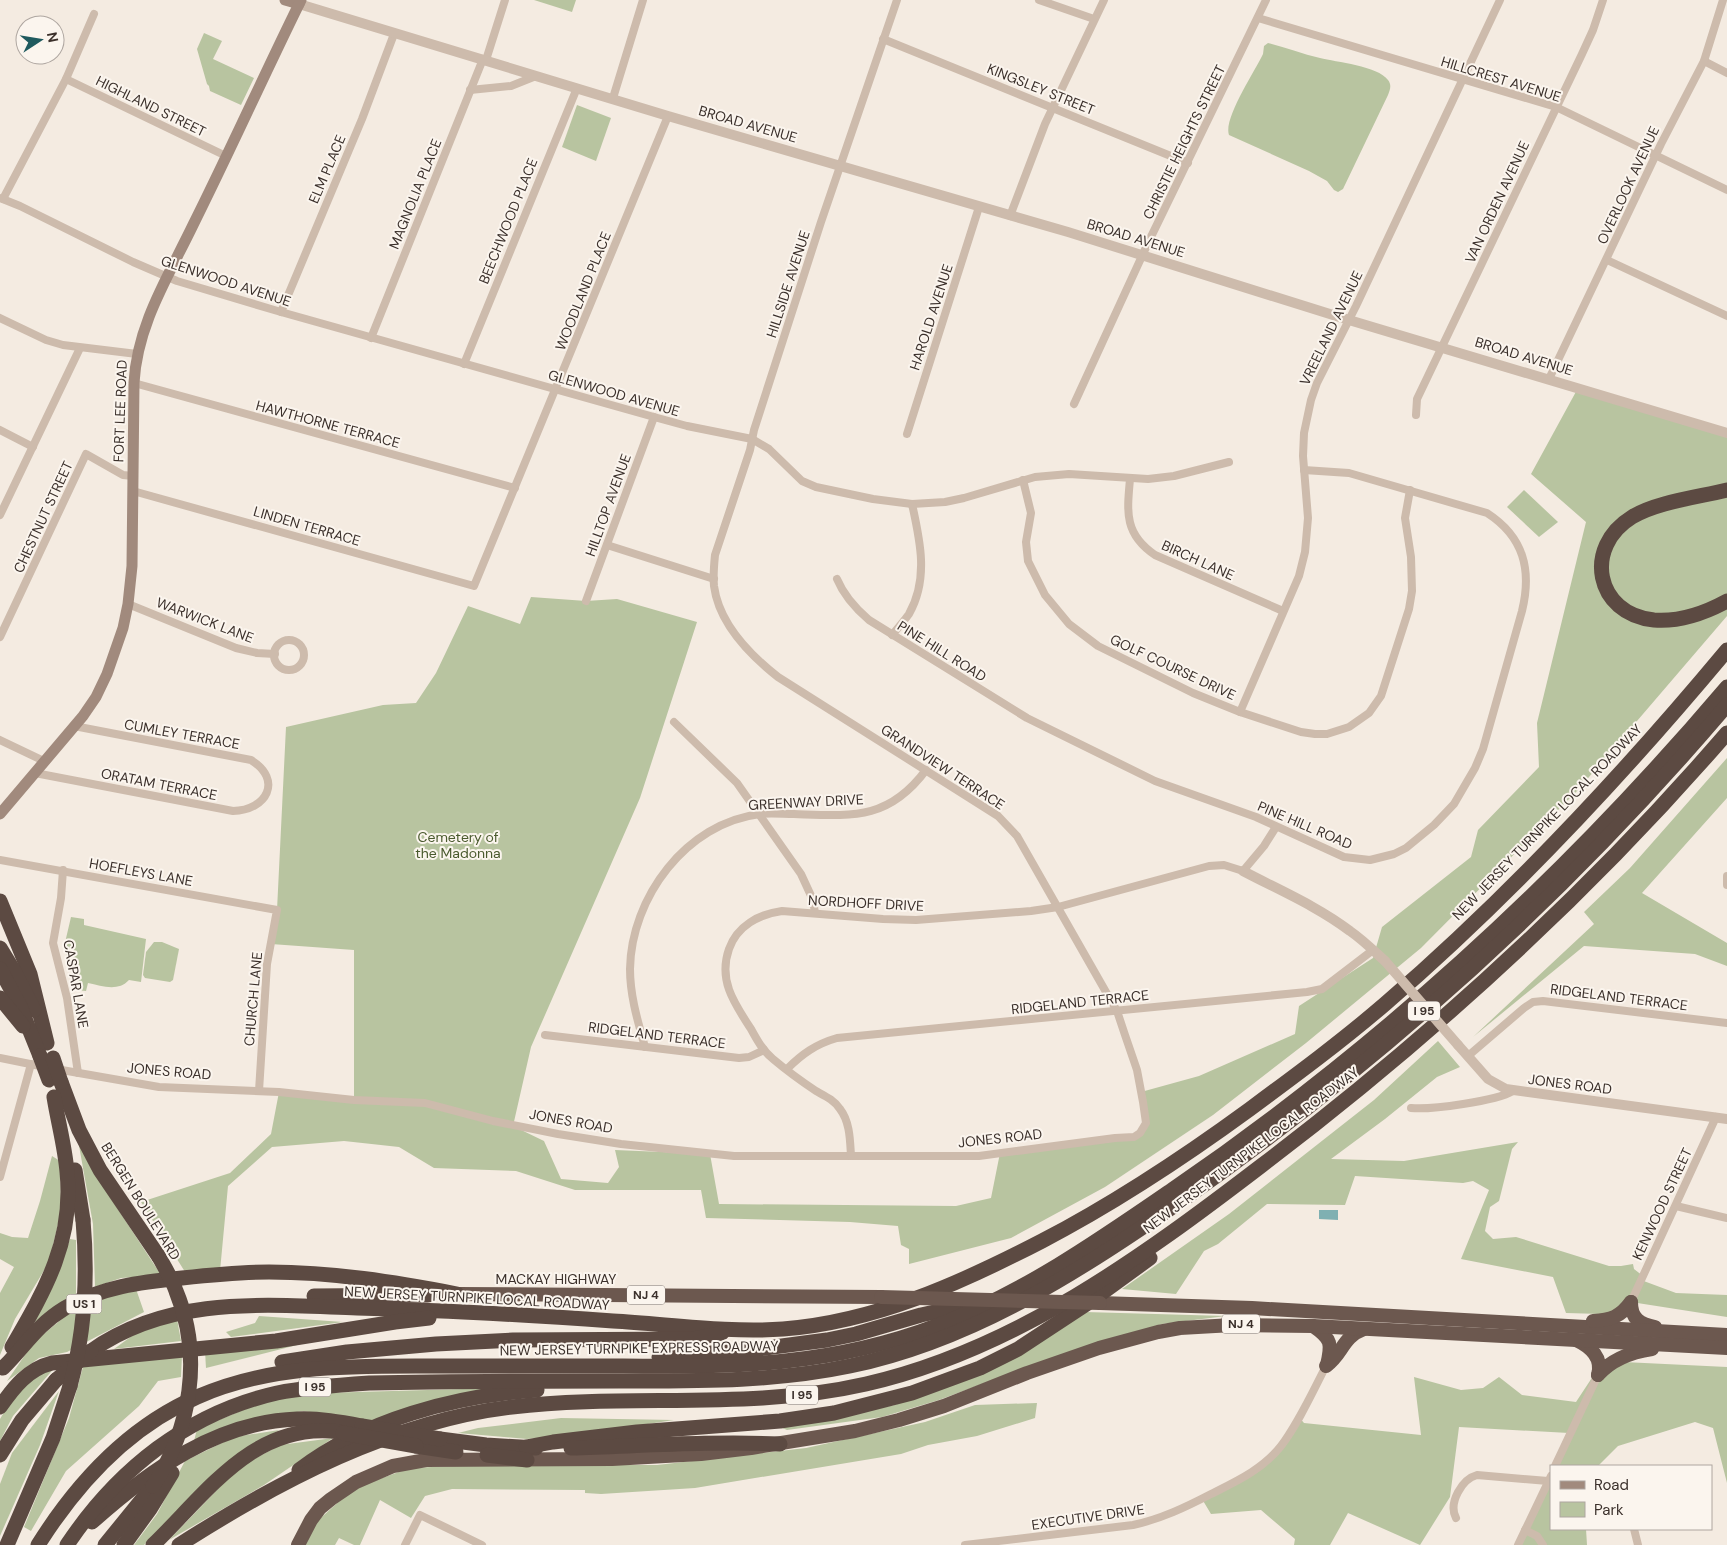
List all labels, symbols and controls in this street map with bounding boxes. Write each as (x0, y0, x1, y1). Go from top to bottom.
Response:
north arrow (15, 15, 65, 65)
text: N (43, 30, 63, 44)
street label: HILLCREST AVENUE (1439, 52, 1563, 106)
street label: KINGSLEY STREET (984, 59, 1098, 119)
street label: CHRISTIE HEIGHTS STREET (1139, 62, 1229, 222)
street label: HIGHLAND STREET (93, 72, 209, 141)
street label: BROAD AVENUE (697, 101, 799, 147)
street label: OVERLOOK AVENUE (1593, 123, 1663, 247)
street label: ELM PLACE (304, 132, 350, 206)
street label: MAGNOLIA PLACE (385, 136, 445, 252)
street label: VAN ORDEN AVENUE (1461, 138, 1533, 266)
street label: BEECHWOOD PLACE (475, 155, 542, 287)
street label: BROAD AVENUE (1085, 215, 1187, 261)
street label: HILLSIDE AVENUE (762, 228, 814, 340)
street label: WOODLAND PLACE (551, 229, 615, 353)
street label: GLENWOOD AVENUE (159, 251, 293, 311)
street label: HAROLD AVENUE (905, 262, 957, 372)
street label: VREELAND AVENUE (1295, 268, 1367, 388)
street label: BROAD AVENUE (1473, 333, 1575, 379)
street label: FORT LEE ROAD (109, 359, 131, 463)
street label: GLENWOOD AVENUE (546, 366, 682, 420)
street label: HAWTHORNE TERRACE (254, 396, 402, 452)
street label: HILLTOP AVENUE (581, 451, 635, 559)
street label: CHESTNUT STREET (9, 458, 77, 576)
street label: LINDEN TERRACE (251, 502, 363, 550)
street label: BIRCH LANE (1159, 536, 1237, 584)
street label: WARWICK LANE (154, 593, 256, 647)
street label: PINE HILL ROAD (894, 617, 990, 685)
street label: GOLF COURSE DRIVE (1107, 630, 1239, 704)
street label: CUMLEY TERRACE (123, 715, 241, 753)
street label: GRANDVIEW TERRACE (878, 720, 1008, 814)
street label: NEW JERSEY TURNPIKE LOCAL ROADWAY (1448, 720, 1646, 924)
street label: ORATAM TERRACE (99, 764, 219, 804)
street label: GREENWAY DRIVE (748, 790, 864, 814)
street label: PINE HILL ROAD (1255, 797, 1355, 853)
park label: Cemetery of the Madonna (415, 828, 501, 862)
street label: HOEFLEYS LANE (88, 854, 194, 890)
street label: NORDHOFF DRIVE (808, 891, 924, 915)
street label: CASPAR LANE (59, 938, 93, 1030)
street label: CHURCH LANE (240, 951, 266, 1047)
street label: RIDGELAND TERRACE (1549, 980, 1689, 1014)
street label: RIDGELAND TERRACE (1010, 986, 1150, 1018)
road number: I 95 (1408, 1001, 1440, 1020)
street label: RIDGELAND TERRACE (587, 1018, 727, 1052)
street label: JONES ROAD (126, 1058, 212, 1084)
street label: NEW JERSEY TURNPIKE LOCAL ROADWAY (1139, 1063, 1363, 1237)
street label: JONES ROAD (1527, 1070, 1613, 1098)
street label: JONES ROAD (528, 1105, 614, 1137)
street label: JONES ROAD (957, 1125, 1043, 1151)
street label: BERGEN BOULEVARD (97, 1139, 185, 1263)
street label: KENWOOD STREET (1628, 1145, 1696, 1263)
street label: MACKAY HIGHWAY (496, 1270, 616, 1288)
street label: NEW JERSEY TURNPIKE LOCAL ROADWAY (344, 1282, 610, 1314)
road number: NJ 4 (627, 1286, 665, 1304)
road number: US 1 (66, 1295, 102, 1314)
road number: NJ 4 (1222, 1315, 1260, 1334)
street label: NEW JERSEY TURNPIKE EXPRESS ROADWAY (499, 1337, 779, 1359)
road number: I 95 (299, 1378, 331, 1396)
road number: I 95 (786, 1386, 818, 1404)
legend (1550, 1465, 1712, 1530)
text: Road (1594, 1475, 1629, 1495)
street label: EXECUTIVE DRIVE (1030, 1500, 1146, 1534)
text: Park (1594, 1500, 1624, 1520)

